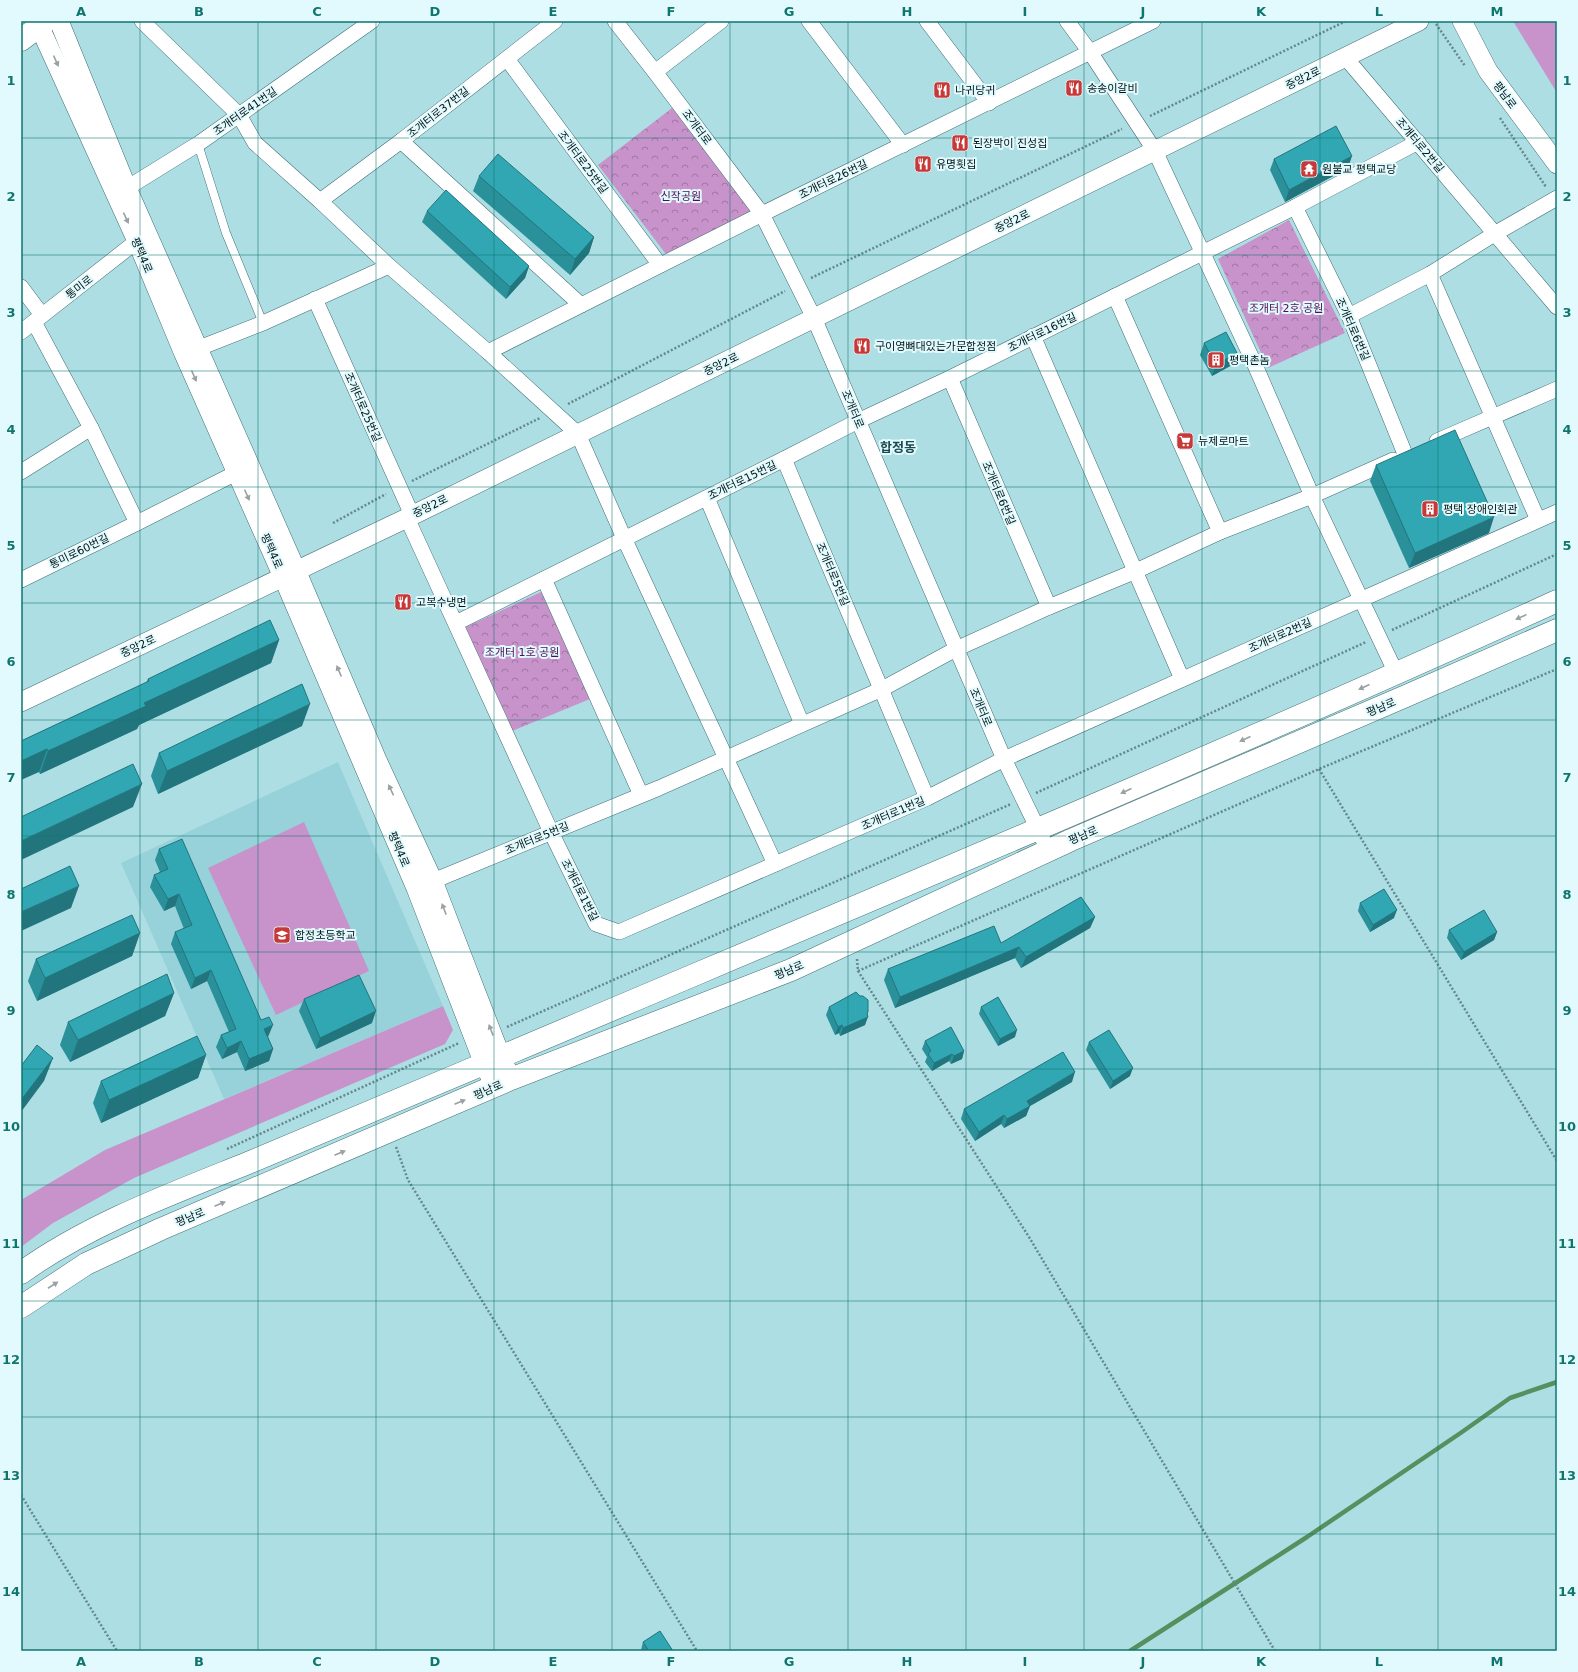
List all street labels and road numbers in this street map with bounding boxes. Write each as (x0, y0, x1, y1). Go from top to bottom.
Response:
street label: 중앙2로 (1284, 64, 1323, 92)
street label: 평남로 (1490, 79, 1519, 111)
street label: 조개터로37번길 (405, 84, 472, 141)
street label: 조개터로41번길 (211, 85, 280, 138)
street label: 조개터로 (679, 107, 714, 147)
street label: 조개터로2번길 (1393, 115, 1446, 175)
street label: 조개터로25번길 (555, 129, 610, 196)
street label: 조개터로26번길 (797, 157, 870, 202)
street label: 중앙2로 (993, 207, 1032, 235)
street label: 평택4로 (128, 235, 155, 275)
street label: 통미로 (63, 273, 95, 302)
street label: 조개터로6번길 (1333, 296, 1372, 363)
street label: 조개터로16번길 (1006, 310, 1079, 355)
street label: 중앙2로 (702, 350, 741, 378)
street label: 조개터로25번길 (341, 370, 384, 444)
street label: 조개터로 (839, 388, 866, 430)
street label: 조개터로15번길 (706, 458, 779, 503)
street label: 조개터로6번길 (979, 459, 1018, 527)
street label: 중앙2로 (411, 492, 450, 520)
street label: 통미로60번길 (47, 531, 111, 571)
street label: 평택4로 (258, 531, 285, 571)
street label: 조개터로5번길 (813, 540, 852, 608)
street label: 조개터로2번길 (1247, 616, 1314, 655)
street label: 중앙2로 (119, 633, 158, 660)
street label: 조개터로 (967, 686, 994, 728)
street label: 평남로 (1365, 696, 1398, 719)
street label: 조개터로1번길 (859, 794, 927, 833)
street label: 조개터로5번길 (503, 820, 571, 857)
street label: 평남로 (1067, 824, 1100, 847)
street label: 평택4로 (385, 829, 412, 869)
street label: 조개터로1번길 (558, 857, 601, 923)
street label: 평남로 (773, 959, 806, 982)
street label: 평남로 (472, 1078, 505, 1103)
street label: 평남로 (174, 1206, 207, 1229)

